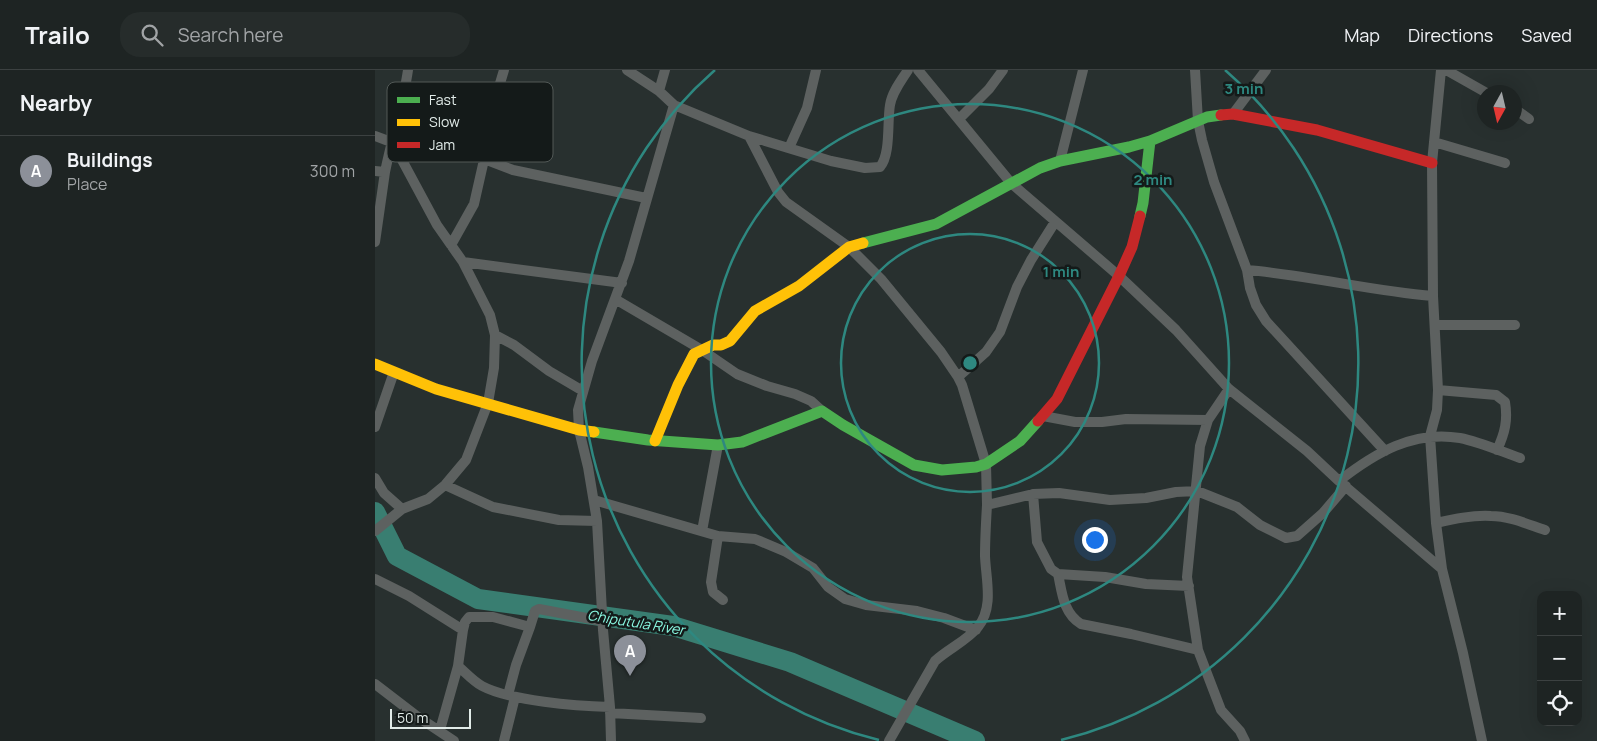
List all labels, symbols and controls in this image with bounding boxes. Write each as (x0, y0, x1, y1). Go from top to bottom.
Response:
search box (120, 12, 470, 57)
text: Trailo (25, 18, 90, 51)
icon: search (138, 21, 166, 49)
text: Search here (178, 22, 283, 48)
text: Map (1344, 23, 1380, 47)
text: Directions (1408, 23, 1493, 47)
text: Saved (1521, 23, 1572, 47)
text: 3 min (1225, 78, 1263, 99)
legend (387, 82, 553, 162)
north arrow (1477, 85, 1522, 130)
text: Nearby (20, 89, 92, 117)
text: Fast (429, 90, 457, 109)
text: Slow (429, 112, 460, 131)
text: Jam (429, 135, 455, 154)
text: Buildings (67, 147, 152, 173)
text: A (31, 160, 41, 182)
text: 300 m (310, 160, 355, 182)
text: 2 min (1133, 169, 1173, 190)
text: Place (67, 173, 107, 195)
text: 1 min (1043, 261, 1079, 282)
centre of rings (961, 354, 979, 372)
your location (1082, 527, 1108, 553)
map controls (1537, 591, 1582, 726)
button: + (1537, 591, 1582, 636)
water label: Chiputula River (586, 605, 688, 639)
pin: A (614, 635, 646, 676)
button: − (1537, 636, 1582, 681)
button: locate (1537, 681, 1582, 726)
scale bar (390, 706, 471, 729)
text: 50 m (397, 708, 428, 727)

